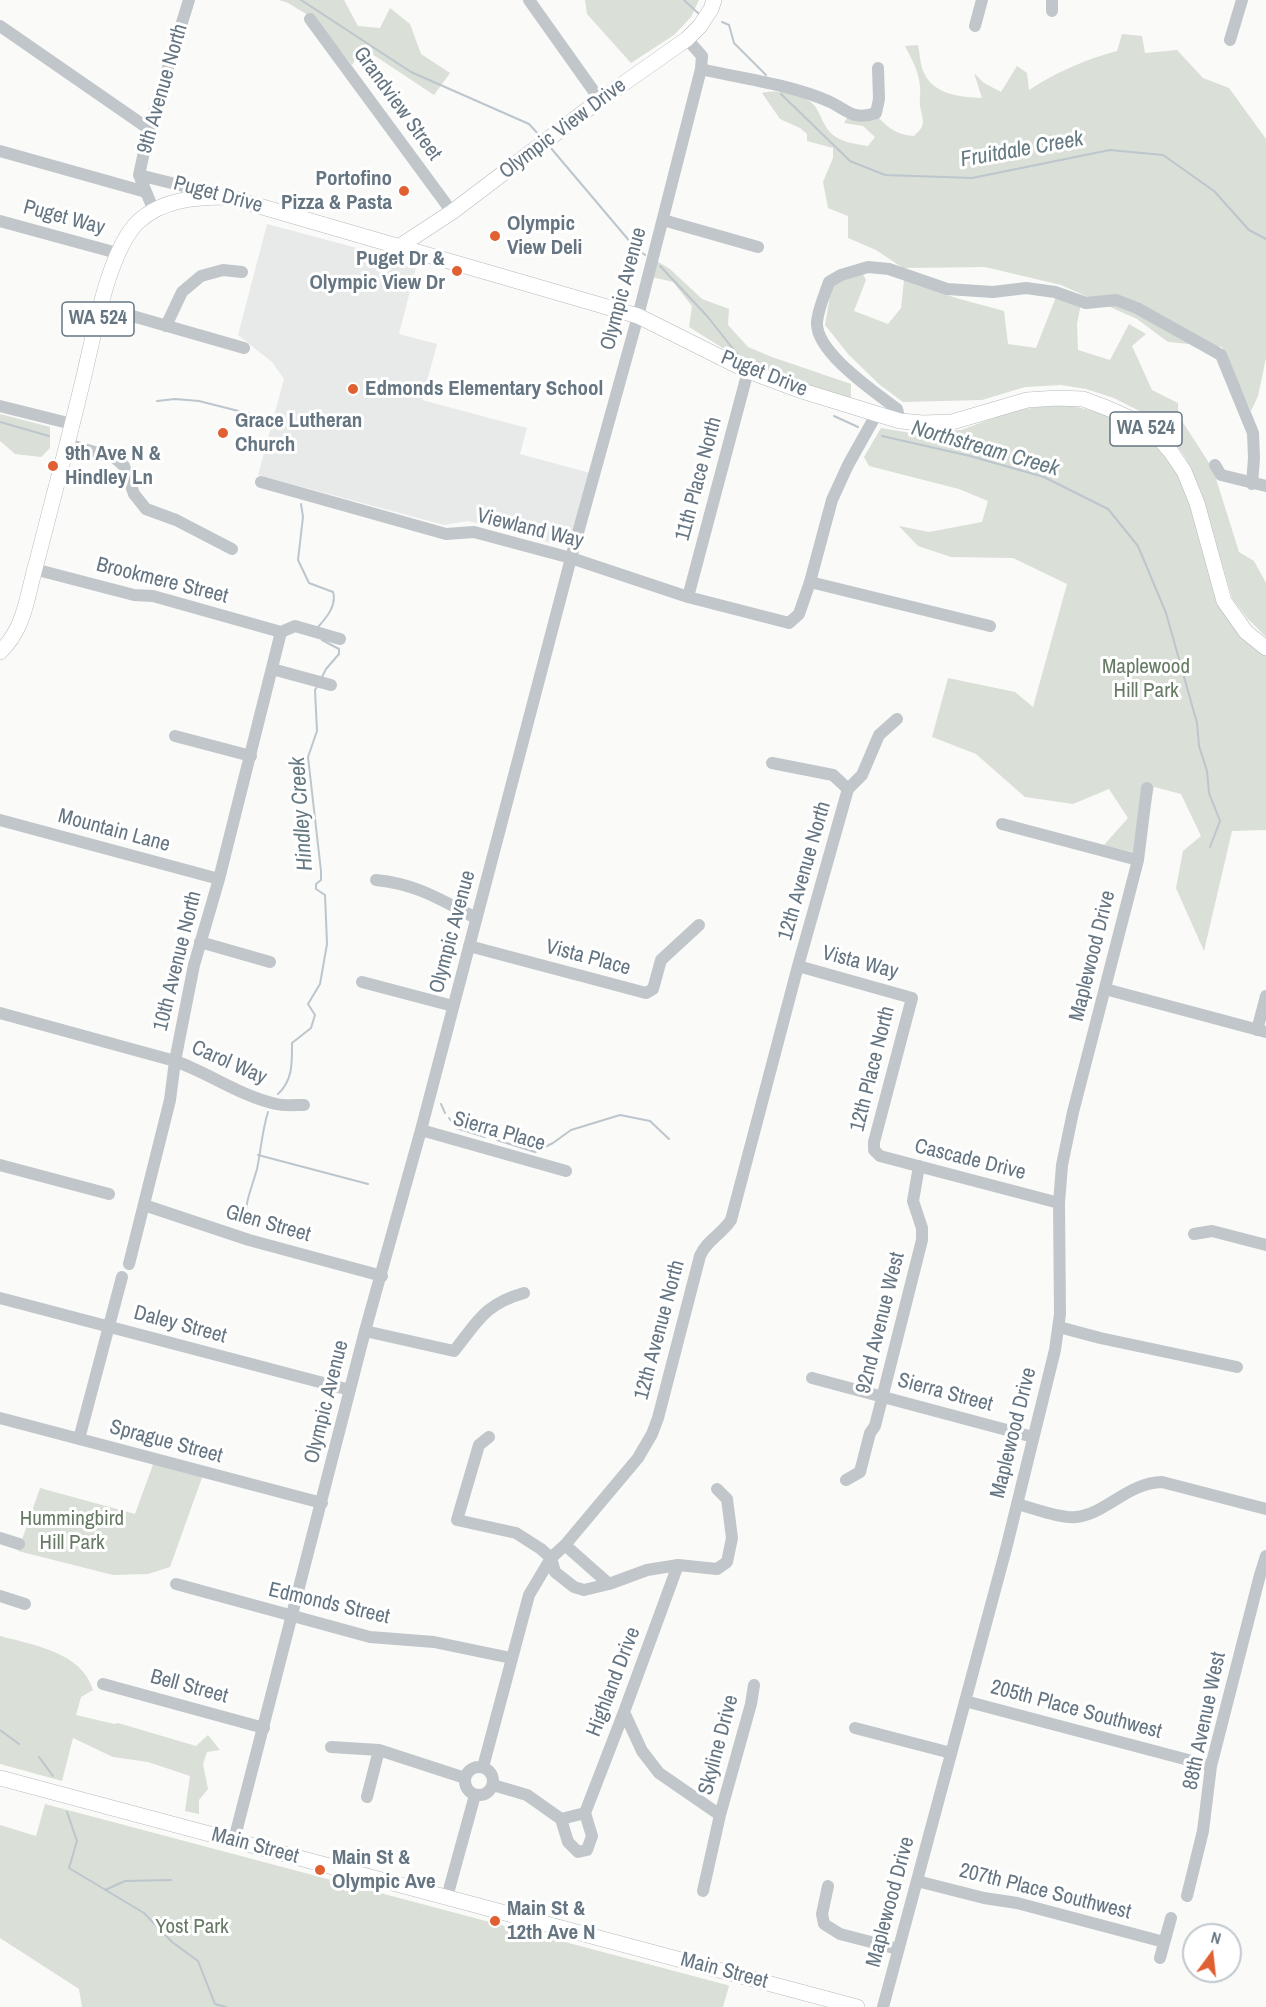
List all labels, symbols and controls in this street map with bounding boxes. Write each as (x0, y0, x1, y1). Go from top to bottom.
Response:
street label: 9th Avenue North (132, 21, 194, 157)
street label: Grandview Street (347, 42, 447, 166)
street label: Olympic View Drive (495, 73, 631, 185)
water label: Fruitdale Creek (958, 126, 1086, 174)
place label: Portofino Pizza & Pasta (281, 166, 392, 216)
street label: Puget Drive (171, 171, 265, 219)
marker: Portofino Pizza & Pasta (397, 184, 411, 198)
street label: Puget Way (20, 195, 108, 241)
place label: Olympic View Deli (507, 211, 582, 261)
street label: Olympic Avenue (596, 225, 652, 353)
marker: Olympic View Deli (488, 229, 502, 243)
place label: Puget Dr & Olympic View Dr (309, 246, 445, 296)
marker: Puget Dr & Olympic View Dr (450, 264, 464, 278)
road number: WA 524 (62, 302, 134, 336)
street label: Puget Drive (717, 345, 811, 403)
place label: Edmonds Elementary School (365, 376, 603, 402)
marker: Edmonds Elementary School (346, 382, 360, 396)
place label: Grace Lutheran Church (235, 408, 362, 458)
road number: WA 524 (1110, 412, 1182, 446)
street label: 11th Place North (670, 414, 728, 544)
water label: Northstream Creek (908, 415, 1062, 483)
marker: Grace Lutheran Church (216, 426, 230, 440)
place label: 9th Ave N & Hindley Ln (65, 441, 161, 491)
marker: 9th Ave N & Hindley Ln (46, 459, 60, 473)
street label: Viewland Way (474, 504, 586, 554)
street label: Brookmere Street (93, 552, 231, 610)
park label: Maplewood Hill Park (1102, 654, 1190, 704)
water label: Hindley Creek (285, 756, 319, 872)
street label: 12th Avenue North (773, 799, 837, 943)
street label: Mountain Lane (55, 804, 173, 858)
street label: Olympic Avenue (425, 868, 481, 996)
street label: 10th Avenue North (148, 888, 208, 1034)
street label: Maplewood Drive (1065, 888, 1121, 1024)
street label: Vista Place (543, 935, 633, 981)
street label: Vista Way (819, 941, 901, 985)
street label: 12th Place North (845, 1004, 901, 1134)
street label: Carol Way (187, 1035, 271, 1091)
street label: Sierra Place (450, 1107, 548, 1157)
street label: Cascade Drive (912, 1134, 1028, 1186)
street label: Glen Street (223, 1200, 313, 1248)
street label: 92nd Avenue West (851, 1250, 911, 1396)
street label: 12th Avenue North (629, 1258, 691, 1402)
street label: Daley Street (131, 1301, 229, 1349)
street label: Olympic Avenue (300, 1338, 354, 1466)
street label: Maplewood Drive (986, 1365, 1042, 1501)
street label: Sierra Street (895, 1368, 995, 1418)
street label: Sprague Street (107, 1415, 225, 1469)
park label: Hummingbird Hill Park (20, 1506, 124, 1556)
street label: Edmonds Street (266, 1578, 392, 1630)
street label: Highland Drive (582, 1624, 646, 1740)
street label: 88th Avenue West (1178, 1650, 1232, 1792)
street label: Bell Street (147, 1665, 231, 1709)
street label: 205th Place Southwest (988, 1675, 1164, 1745)
street label: Skyline Drive (694, 1692, 744, 1798)
street label: Main Street (209, 1822, 301, 1870)
street label: Maplewood Drive (861, 1834, 921, 1970)
place label: Main St & Olympic Ave (332, 1845, 436, 1895)
street label: 207th Place Southwest (956, 1858, 1134, 1926)
marker: Main St & Olympic Ave (313, 1863, 327, 1877)
place label: Main St & 12th Ave N (507, 1896, 595, 1946)
park label: Yost Park (155, 1914, 229, 1940)
marker: Main St & 12th Ave N (488, 1914, 502, 1928)
north arrow (1182, 1923, 1242, 1983)
text: N (1209, 1926, 1224, 1949)
street label: Main Street (678, 1947, 770, 1995)

